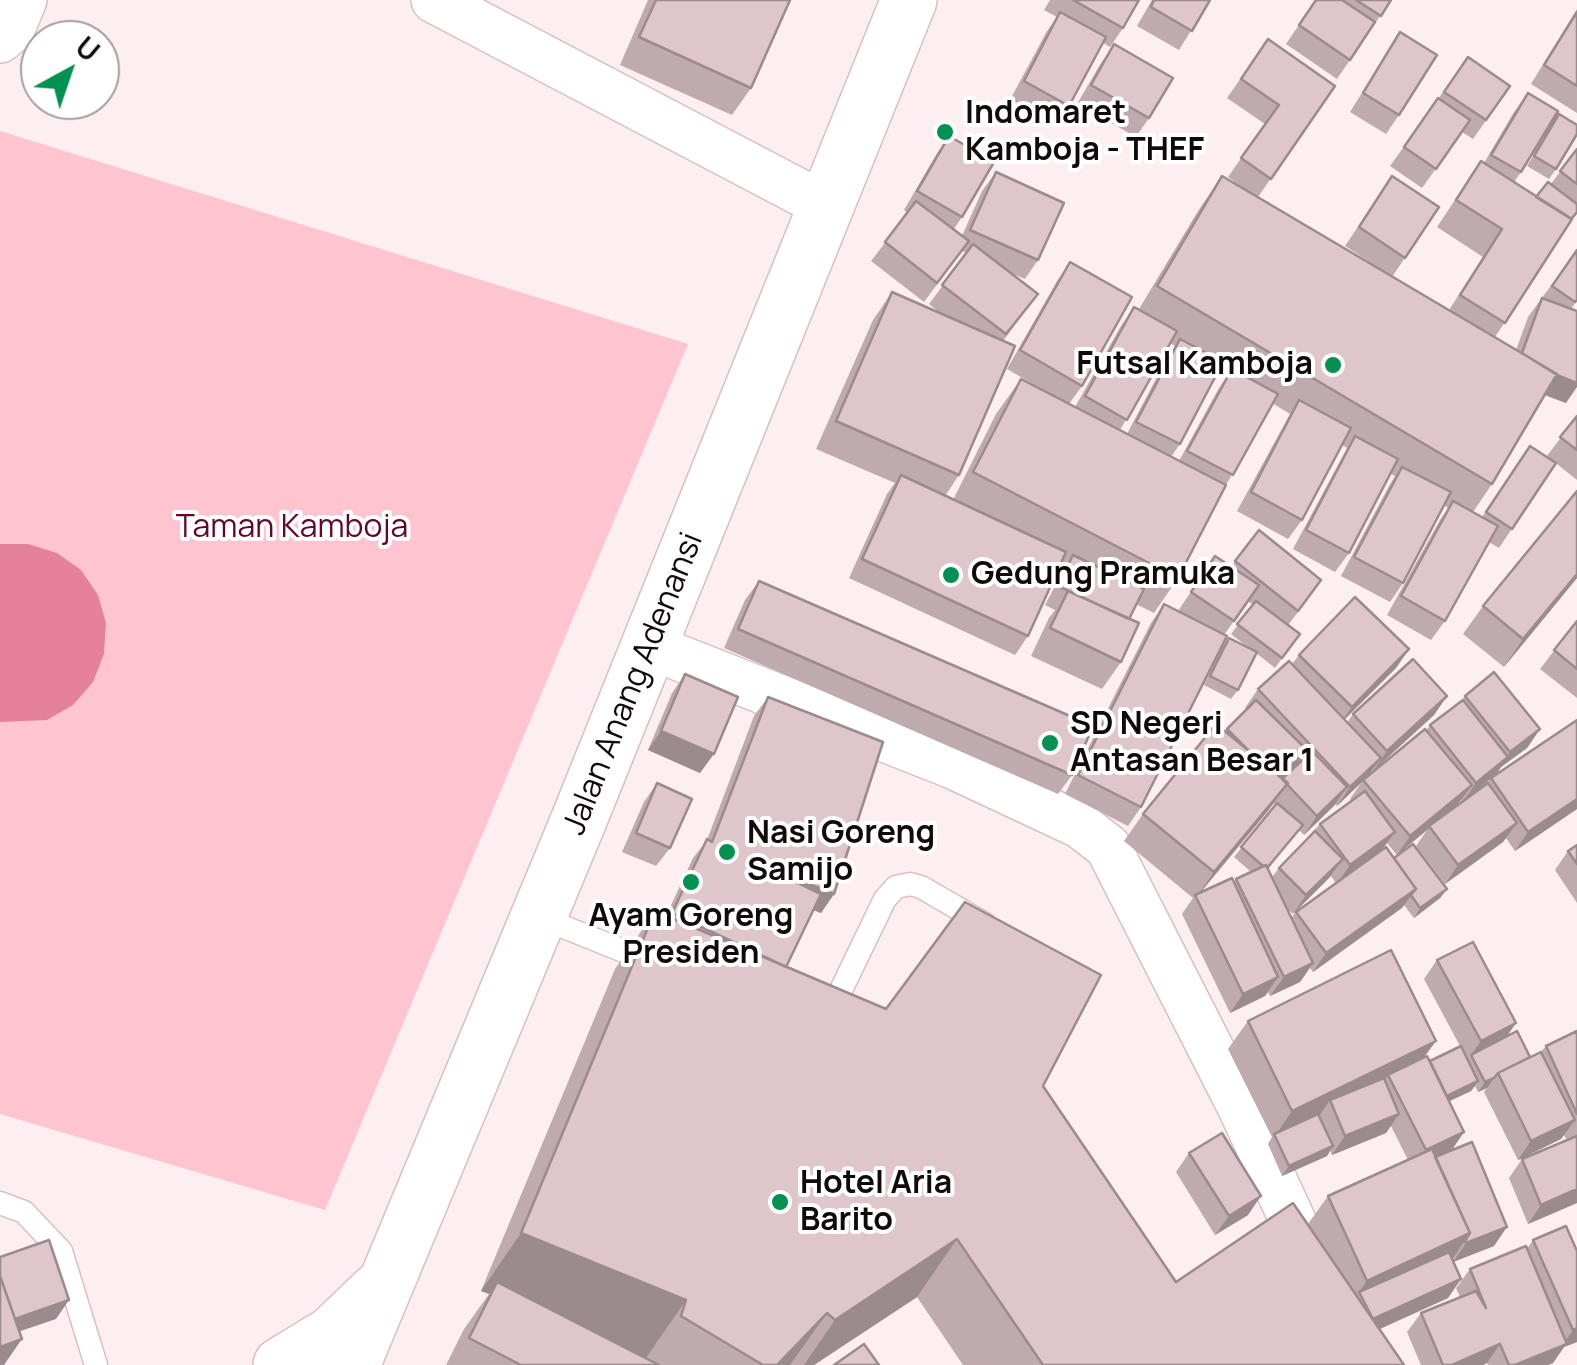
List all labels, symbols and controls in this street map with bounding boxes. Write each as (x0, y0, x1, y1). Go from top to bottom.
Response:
north arrow (20, 20, 120, 120)
text: U (68, 28, 108, 70)
place label: Indomaret Kamboja - THEF (965, 95, 1204, 170)
marker: Indomaret Kamboja - THEF (934, 121, 956, 143)
place label: Futsal Kamboja (1076, 346, 1313, 384)
marker: Futsal Kamboja (1322, 354, 1344, 376)
park label: Taman Kamboja (176, 509, 408, 547)
street label: Jalan Anang Adenansi (556, 527, 712, 841)
place label: Gedung Pramuka (971, 556, 1235, 594)
marker: Gedung Pramuka (940, 564, 962, 586)
place label: SD Negeri Antasan Besar 1 (1070, 706, 1314, 781)
marker: SD Negeri Antasan Besar 1 (1039, 732, 1061, 754)
place label: Nasi Goreng Samijo (747, 815, 935, 890)
marker: Nasi Goreng Samijo (716, 841, 738, 863)
marker: Ayam Goreng Presiden (680, 871, 702, 893)
place label: Ayam Goreng Presiden (589, 898, 793, 973)
place label: Hotel Aria Barito (800, 1165, 952, 1240)
marker: Hotel Aria Barito (769, 1191, 791, 1213)

